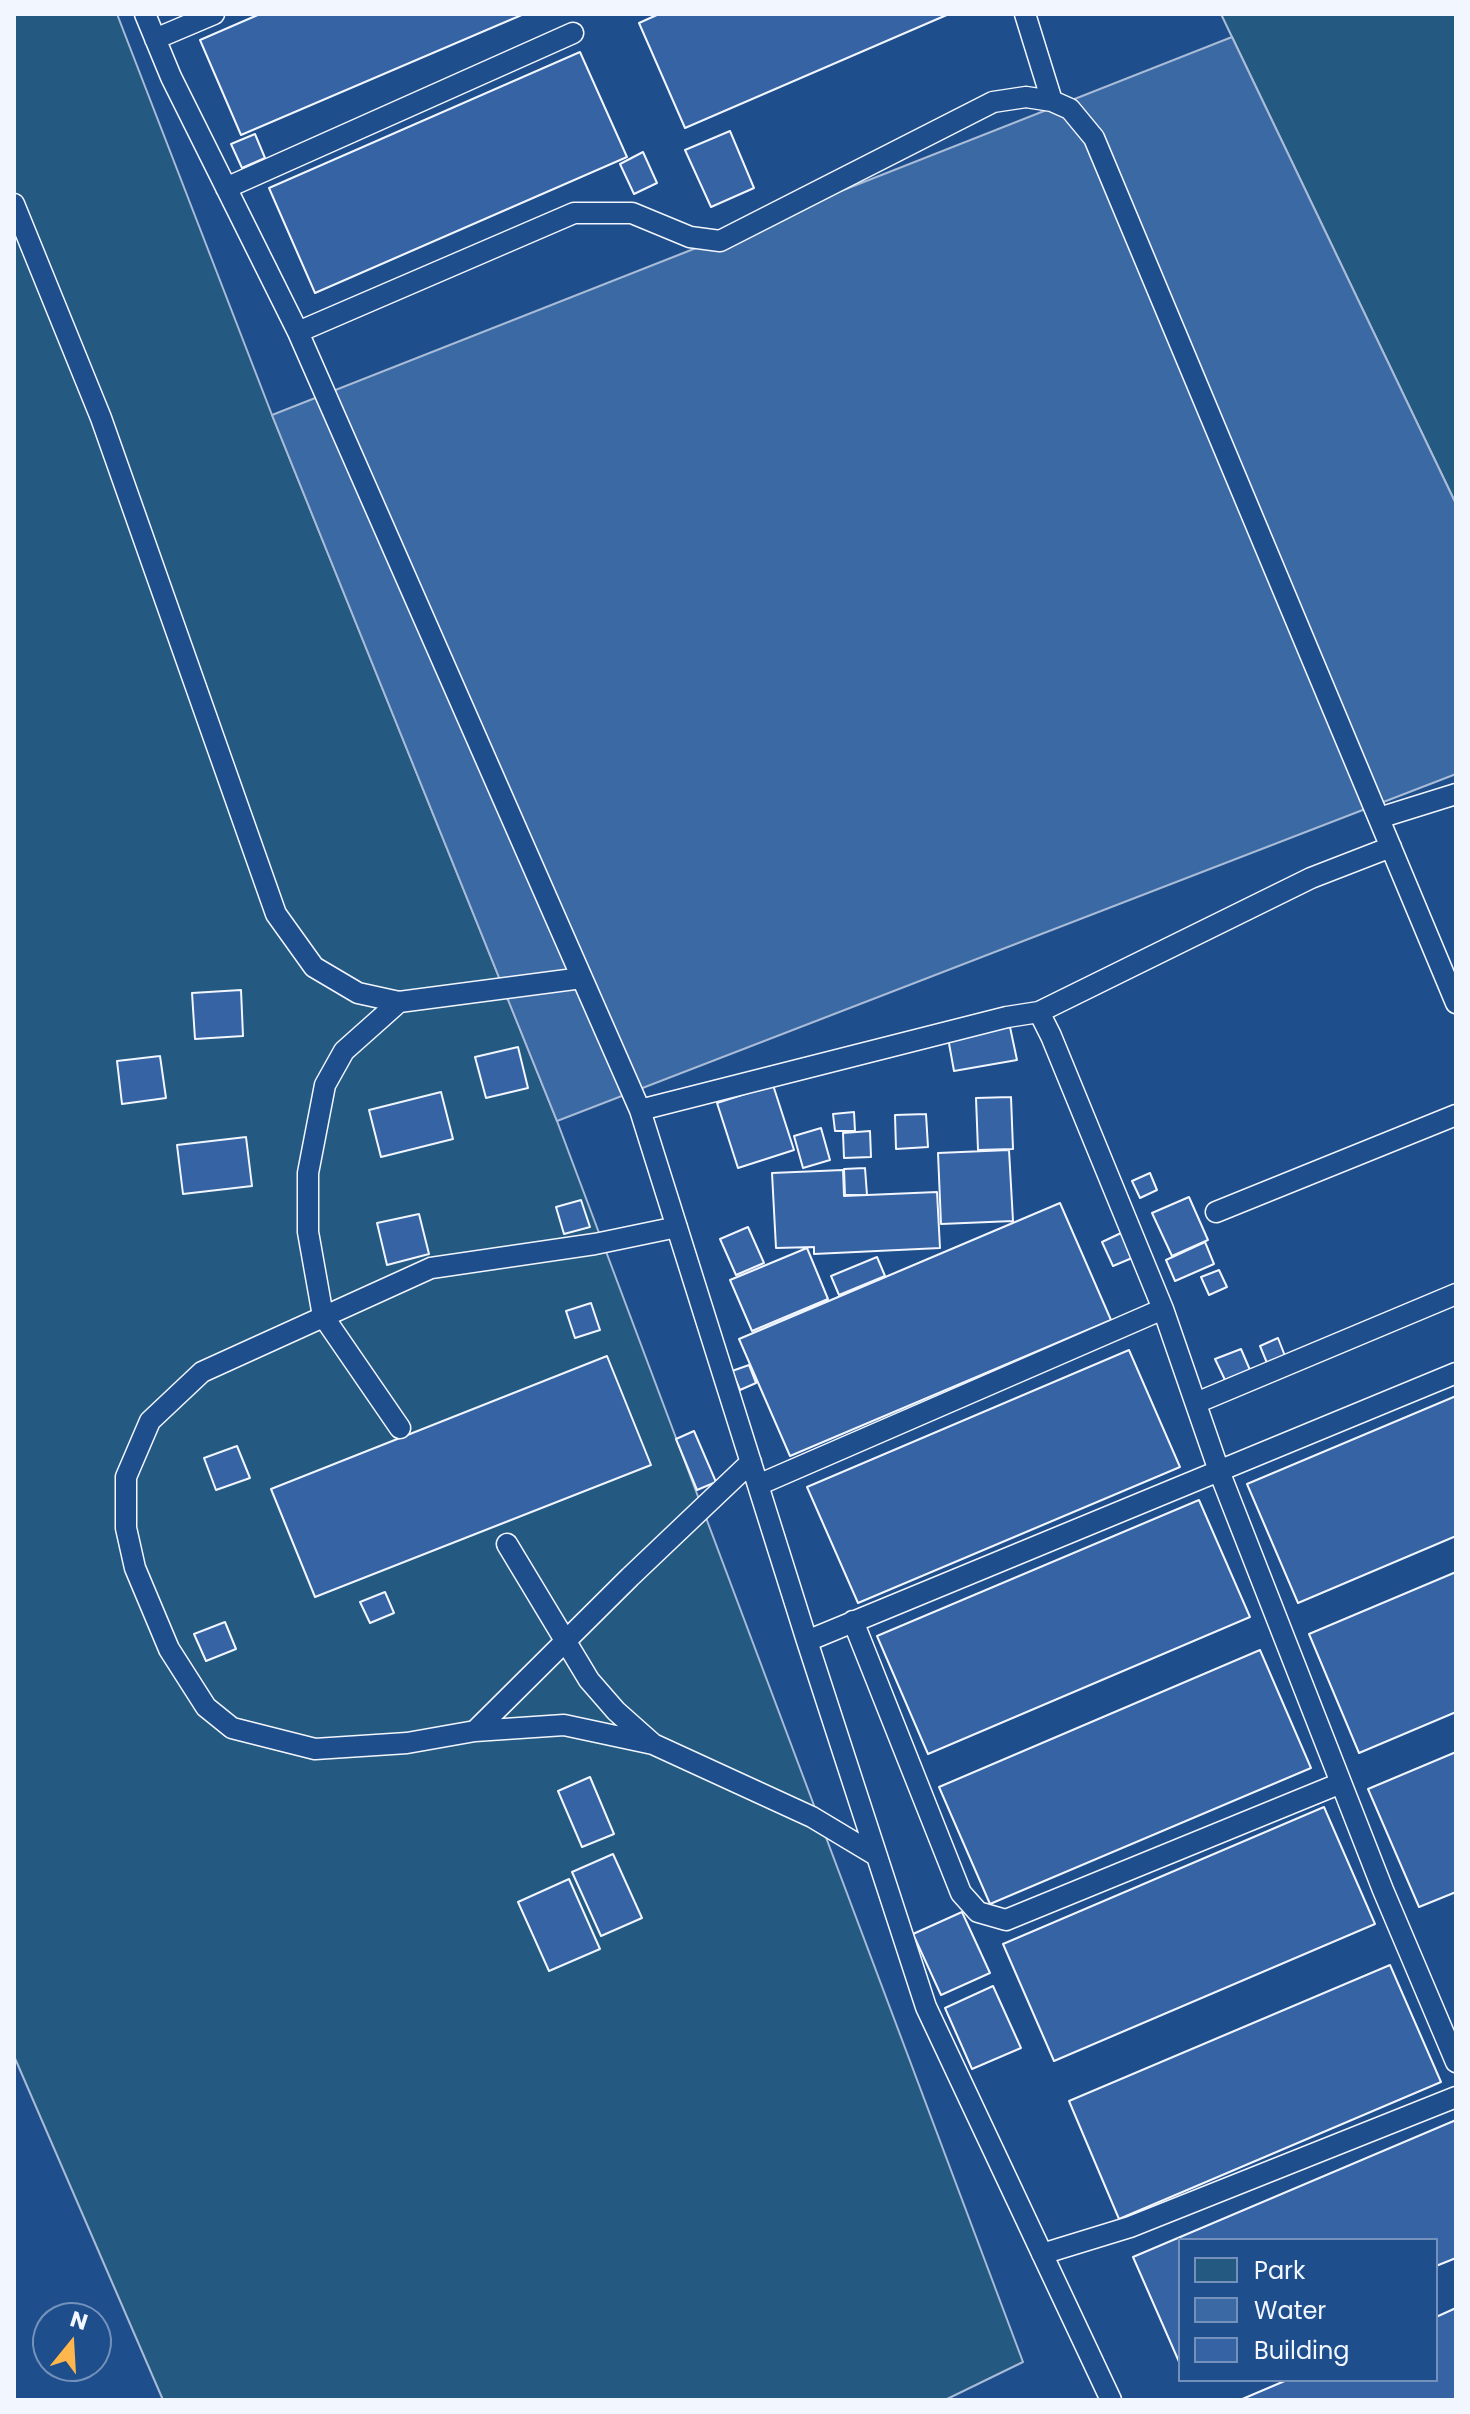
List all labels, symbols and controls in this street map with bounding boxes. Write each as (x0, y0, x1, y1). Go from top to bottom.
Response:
legend (1178, 2238, 1438, 2382)
text: Park (1254, 2254, 1305, 2287)
text: Water (1254, 2294, 1326, 2327)
north arrow (32, 2302, 112, 2382)
text: N (66, 2303, 92, 2338)
text: Building (1254, 2334, 1350, 2367)

